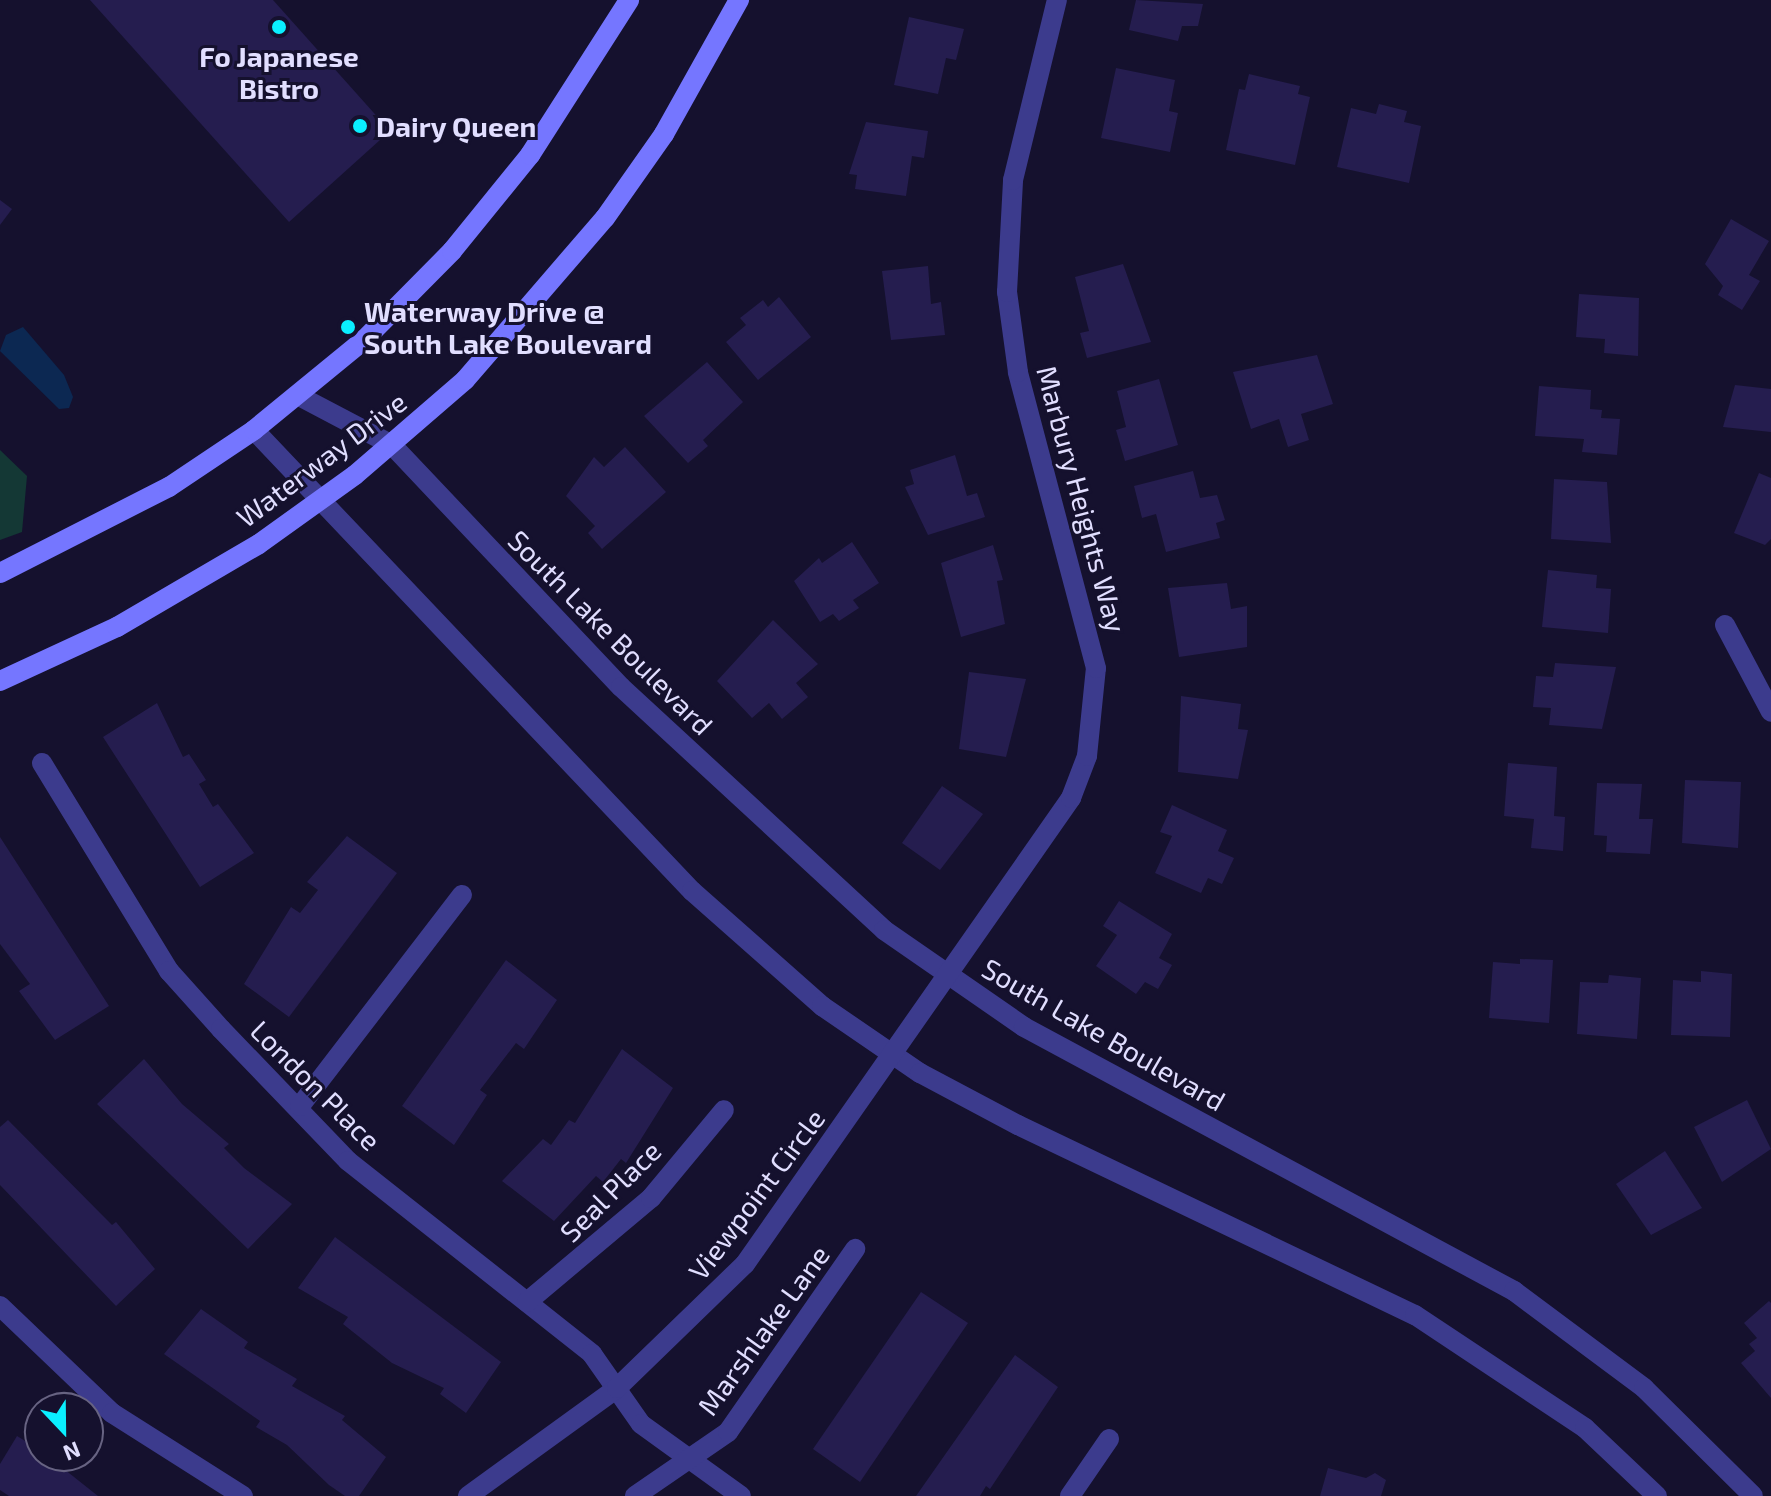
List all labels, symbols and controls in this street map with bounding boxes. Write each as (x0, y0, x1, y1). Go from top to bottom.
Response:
marker: Fo Japanese Bistro (270, 18, 288, 36)
place label: Fo Japanese Bistro (199, 39, 359, 105)
place label: Dairy Queen (376, 109, 537, 143)
marker: Dairy Queen (351, 117, 369, 135)
place label: Waterway Drive @ South Lake Boulevard (364, 294, 652, 360)
marker: Waterway Drive @ South Lake Boulevard (339, 318, 357, 336)
street label: Marbury Heights Way (1030, 362, 1134, 636)
street label: Waterway Drive (229, 384, 413, 534)
street label: South Lake Boulevard (502, 523, 720, 741)
street label: South Lake Boulevard (976, 951, 1232, 1117)
street label: London Place (244, 1013, 388, 1157)
street label: Viewpoint Circle (681, 1102, 831, 1286)
street label: Seal Place (552, 1133, 668, 1249)
street label: Marshlake Lane (690, 1239, 836, 1421)
north arrow (24, 1392, 104, 1472)
text: N (60, 1437, 84, 1467)

